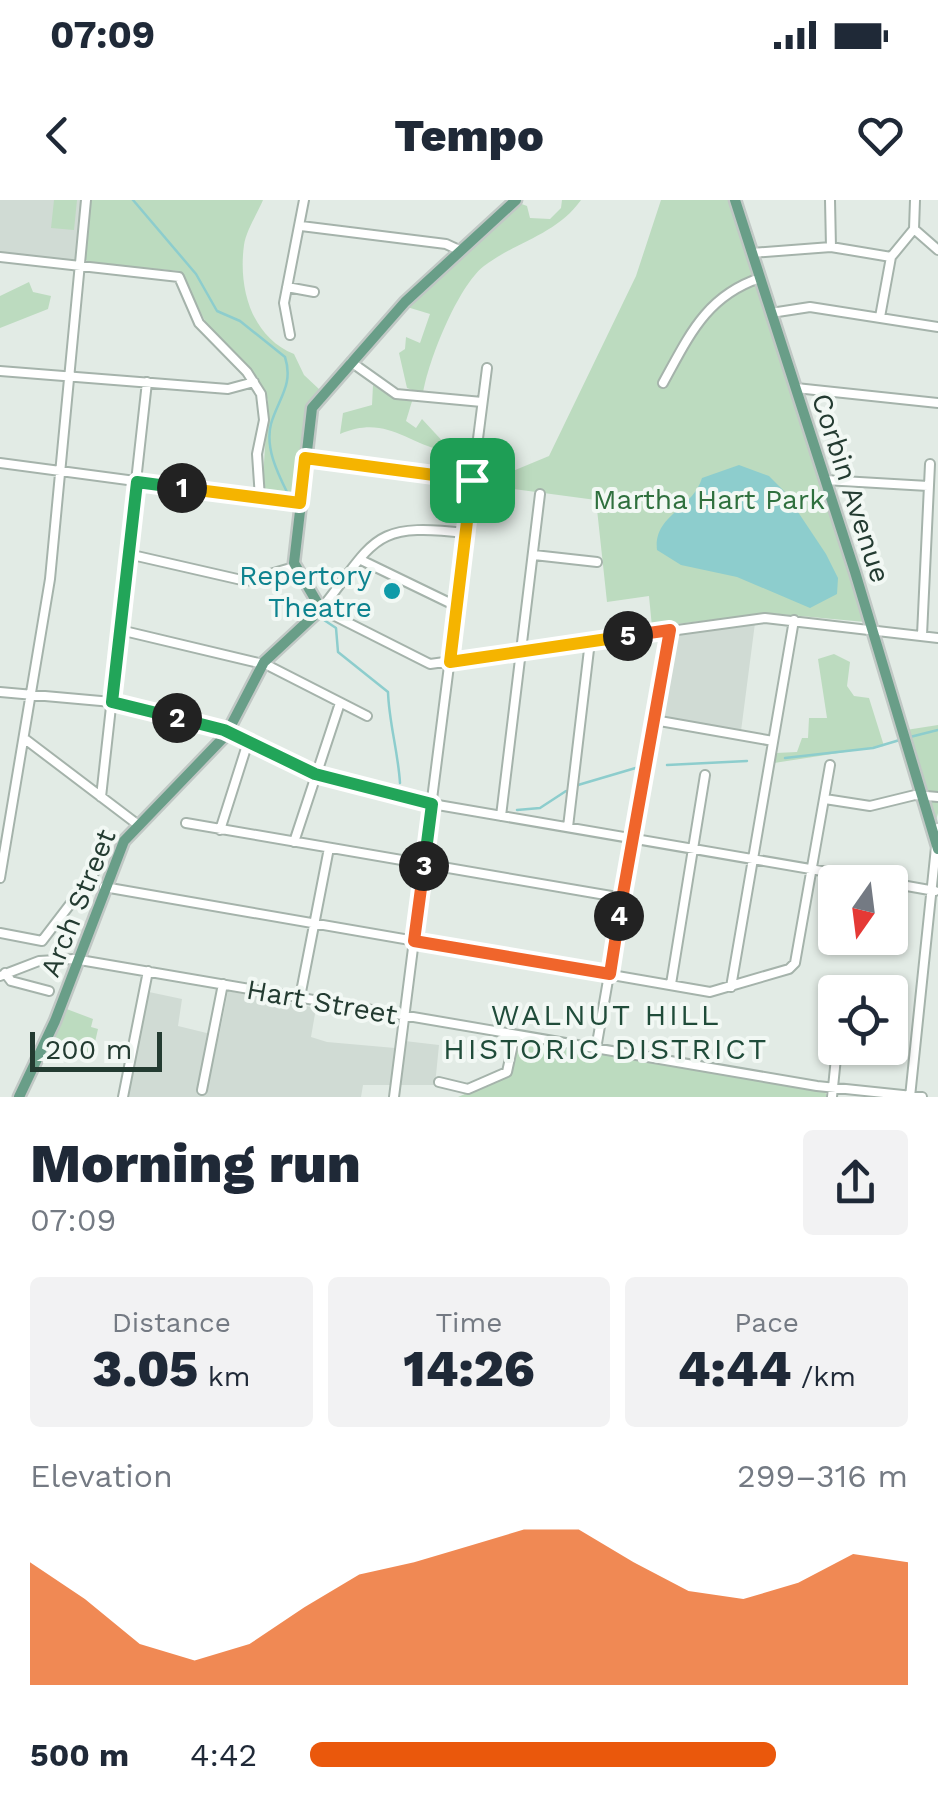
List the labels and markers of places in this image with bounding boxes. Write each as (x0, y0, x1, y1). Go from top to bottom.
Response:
pin (430, 438, 515, 523)
pin: 1 (157, 463, 207, 513)
place label: Repertory Theatre (239, 559, 373, 624)
marker: Repertory Theatre (381, 580, 403, 602)
pin: 5 (603, 611, 653, 661)
pin: 2 (152, 693, 202, 743)
pin: 3 (399, 841, 449, 891)
pin: 4 (594, 891, 644, 941)

